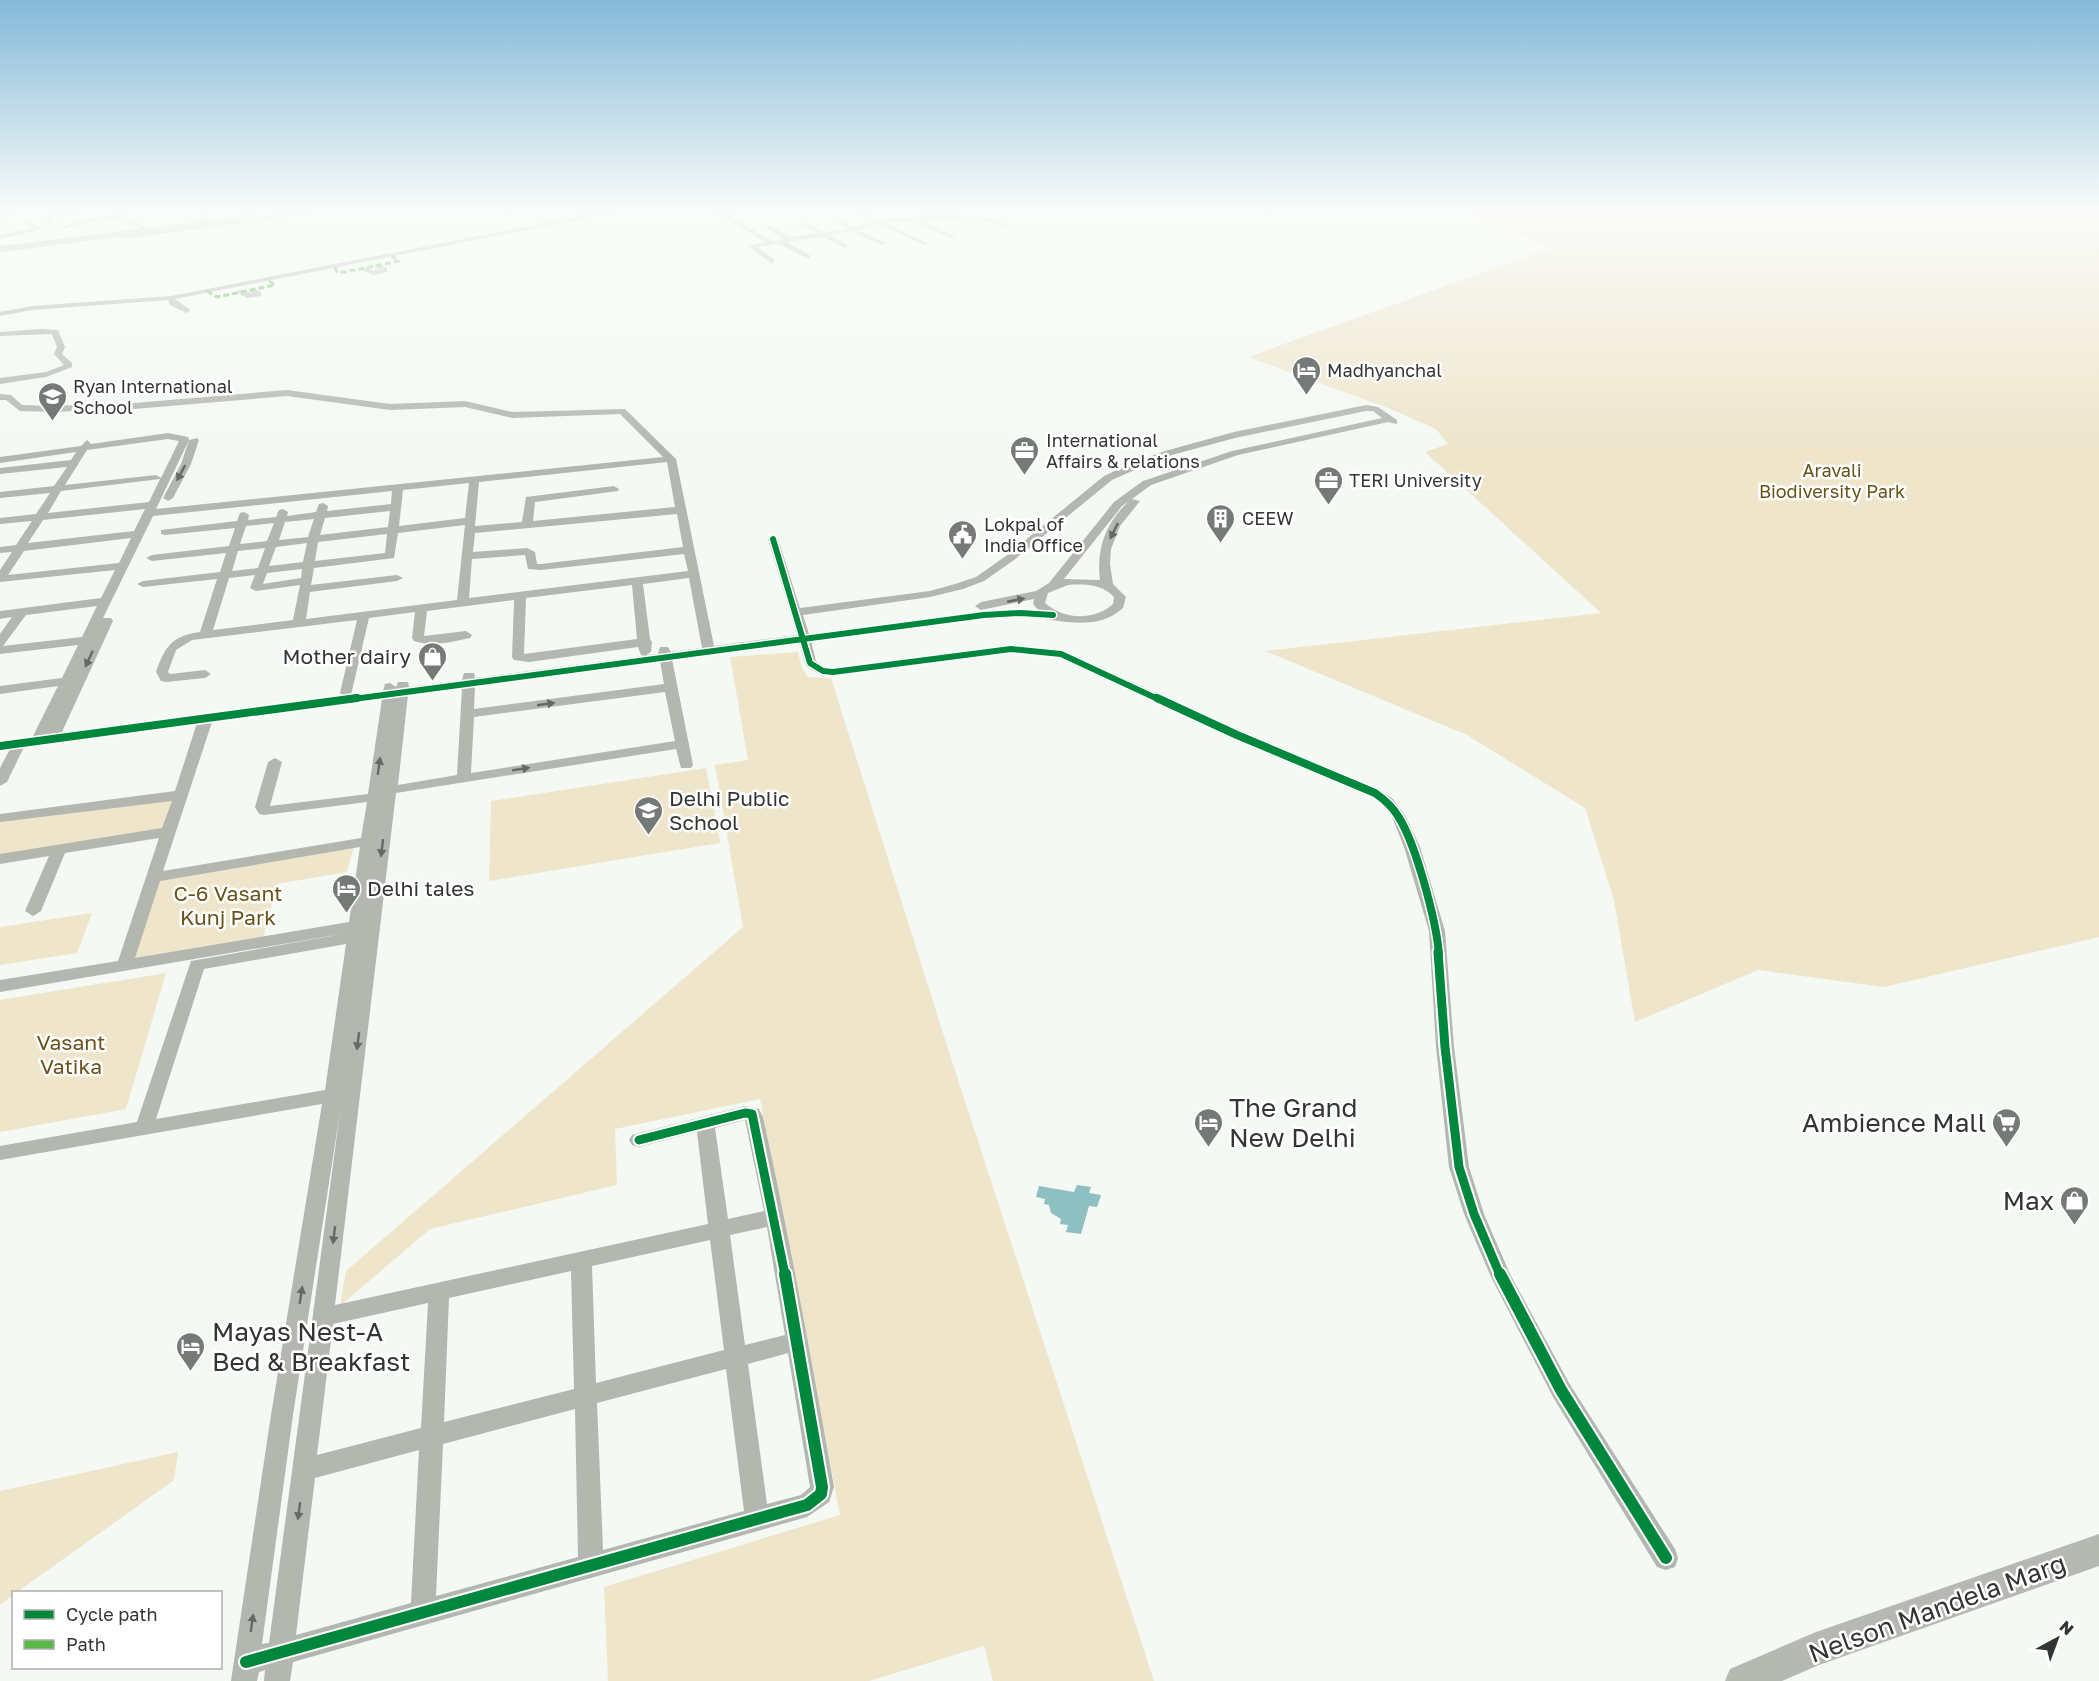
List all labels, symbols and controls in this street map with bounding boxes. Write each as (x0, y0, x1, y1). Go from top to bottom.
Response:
hotel icon: Madhyanchal (1290, 354, 1322, 396)
place label: Madhyanchal (1327, 359, 1442, 381)
place label: Ryan International School (73, 375, 233, 418)
school or university icon: Ryan International School (36, 380, 68, 422)
place label: International Affairs & relations (1046, 429, 1200, 472)
office icon: International Affairs & relations (1009, 434, 1041, 476)
park label: Aravali Biodiversity Park (1759, 459, 1905, 502)
one-way arrow (177, 464, 187, 482)
office icon: TERI University (1312, 464, 1344, 506)
place label: TERI University (1349, 469, 1482, 491)
building icon: CEEW (1205, 502, 1237, 544)
place label: CEEW (1242, 507, 1293, 529)
place label: Lokpal of India Office (984, 513, 1083, 556)
public building icon: Lokpal of India Office (947, 518, 979, 560)
one-way arrow (1109, 523, 1118, 540)
one-way arrow (1007, 595, 1026, 604)
shop icon: Mother dairy (416, 640, 448, 682)
place label: Mother dairy (282, 643, 411, 669)
one-way arrow (85, 650, 94, 667)
one-way arrow (537, 699, 556, 709)
one-way arrow (374, 757, 384, 776)
one-way arrow (512, 765, 531, 774)
place label: Delhi Public School (669, 785, 790, 835)
school or university icon: Delhi Public School (632, 794, 664, 836)
one-way arrow (378, 838, 387, 857)
hotel icon: Delhi tales (330, 872, 362, 914)
place label: Delhi tales (367, 875, 474, 901)
park label: C-6 Vasant Kunj Park (174, 880, 283, 930)
park label: Vasant Vatika (37, 1029, 105, 1079)
one-way arrow (353, 1032, 363, 1051)
place label: The Grand New Delhi (1229, 1092, 1358, 1153)
hotel icon: The Grand New Delhi (1192, 1106, 1224, 1148)
supermarket icon: Ambience Mall (1991, 1106, 2023, 1148)
place label: Ambience Mall (1802, 1107, 1986, 1138)
shop icon: Max (2059, 1184, 2091, 1226)
place label: Max (2003, 1185, 2054, 1216)
one-way arrow (329, 1225, 339, 1244)
one-way arrow (297, 1285, 306, 1304)
place label: Mayas Nest-A Bed & Breakfast (212, 1316, 411, 1377)
hotel icon: Mayas Nest-A Bed & Breakfast (175, 1330, 207, 1372)
one-way arrow (295, 1502, 304, 1521)
street label: Nelson Mandela Marg (1804, 1547, 2070, 1669)
legend (12, 1591, 222, 1669)
text: Cycle path (66, 1603, 158, 1625)
north arrow (2027, 1609, 2087, 1669)
one-way arrow (248, 1614, 257, 1633)
text: Path (66, 1633, 106, 1655)

